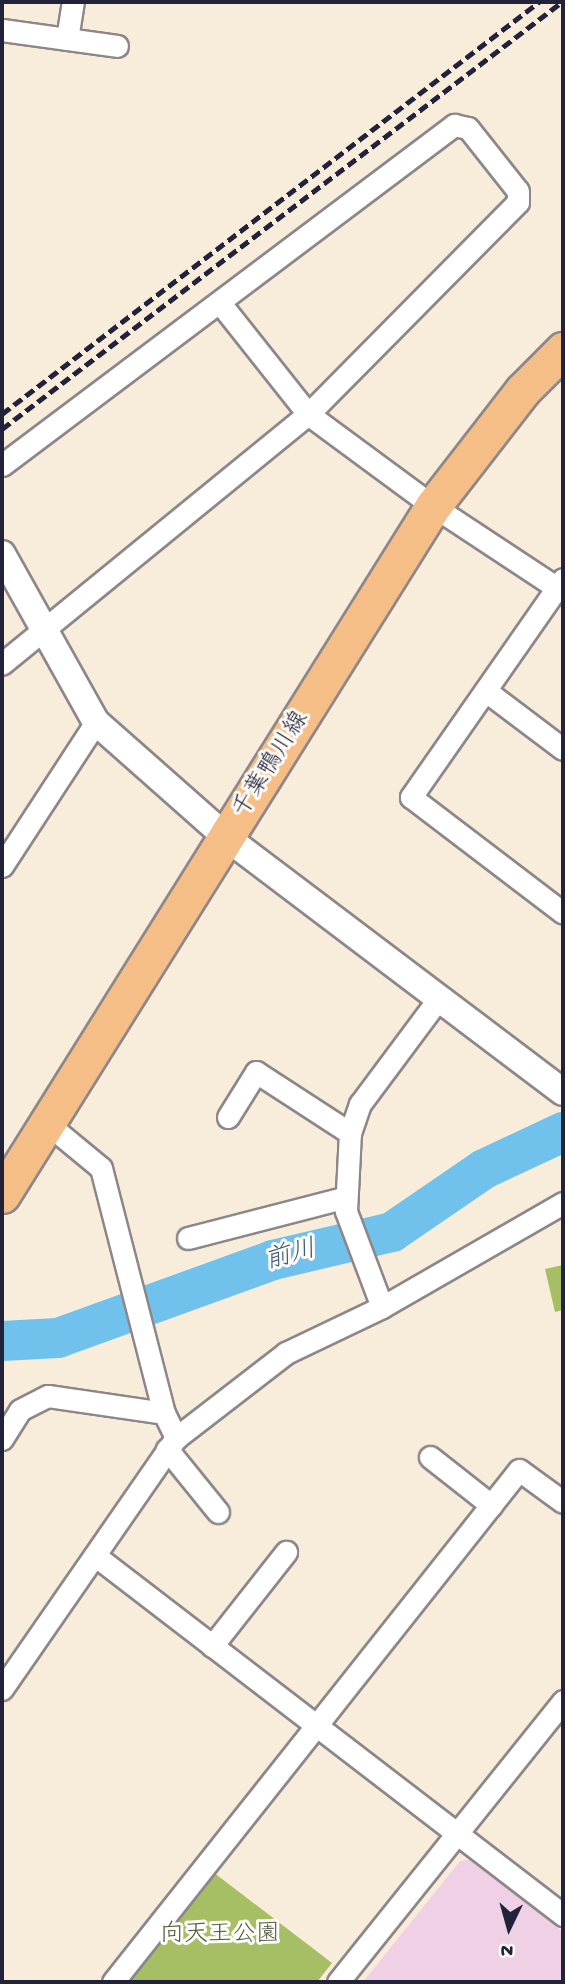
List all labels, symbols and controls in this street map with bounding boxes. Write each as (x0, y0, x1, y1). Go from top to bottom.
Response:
street label: 千葉鴨川線 (228, 706, 316, 824)
water label: 前川 (262, 1235, 320, 1279)
north arrow (474, 1893, 544, 1963)
park label: 向天王公園 (160, 1922, 280, 1950)
text: N (500, 1937, 514, 1961)

